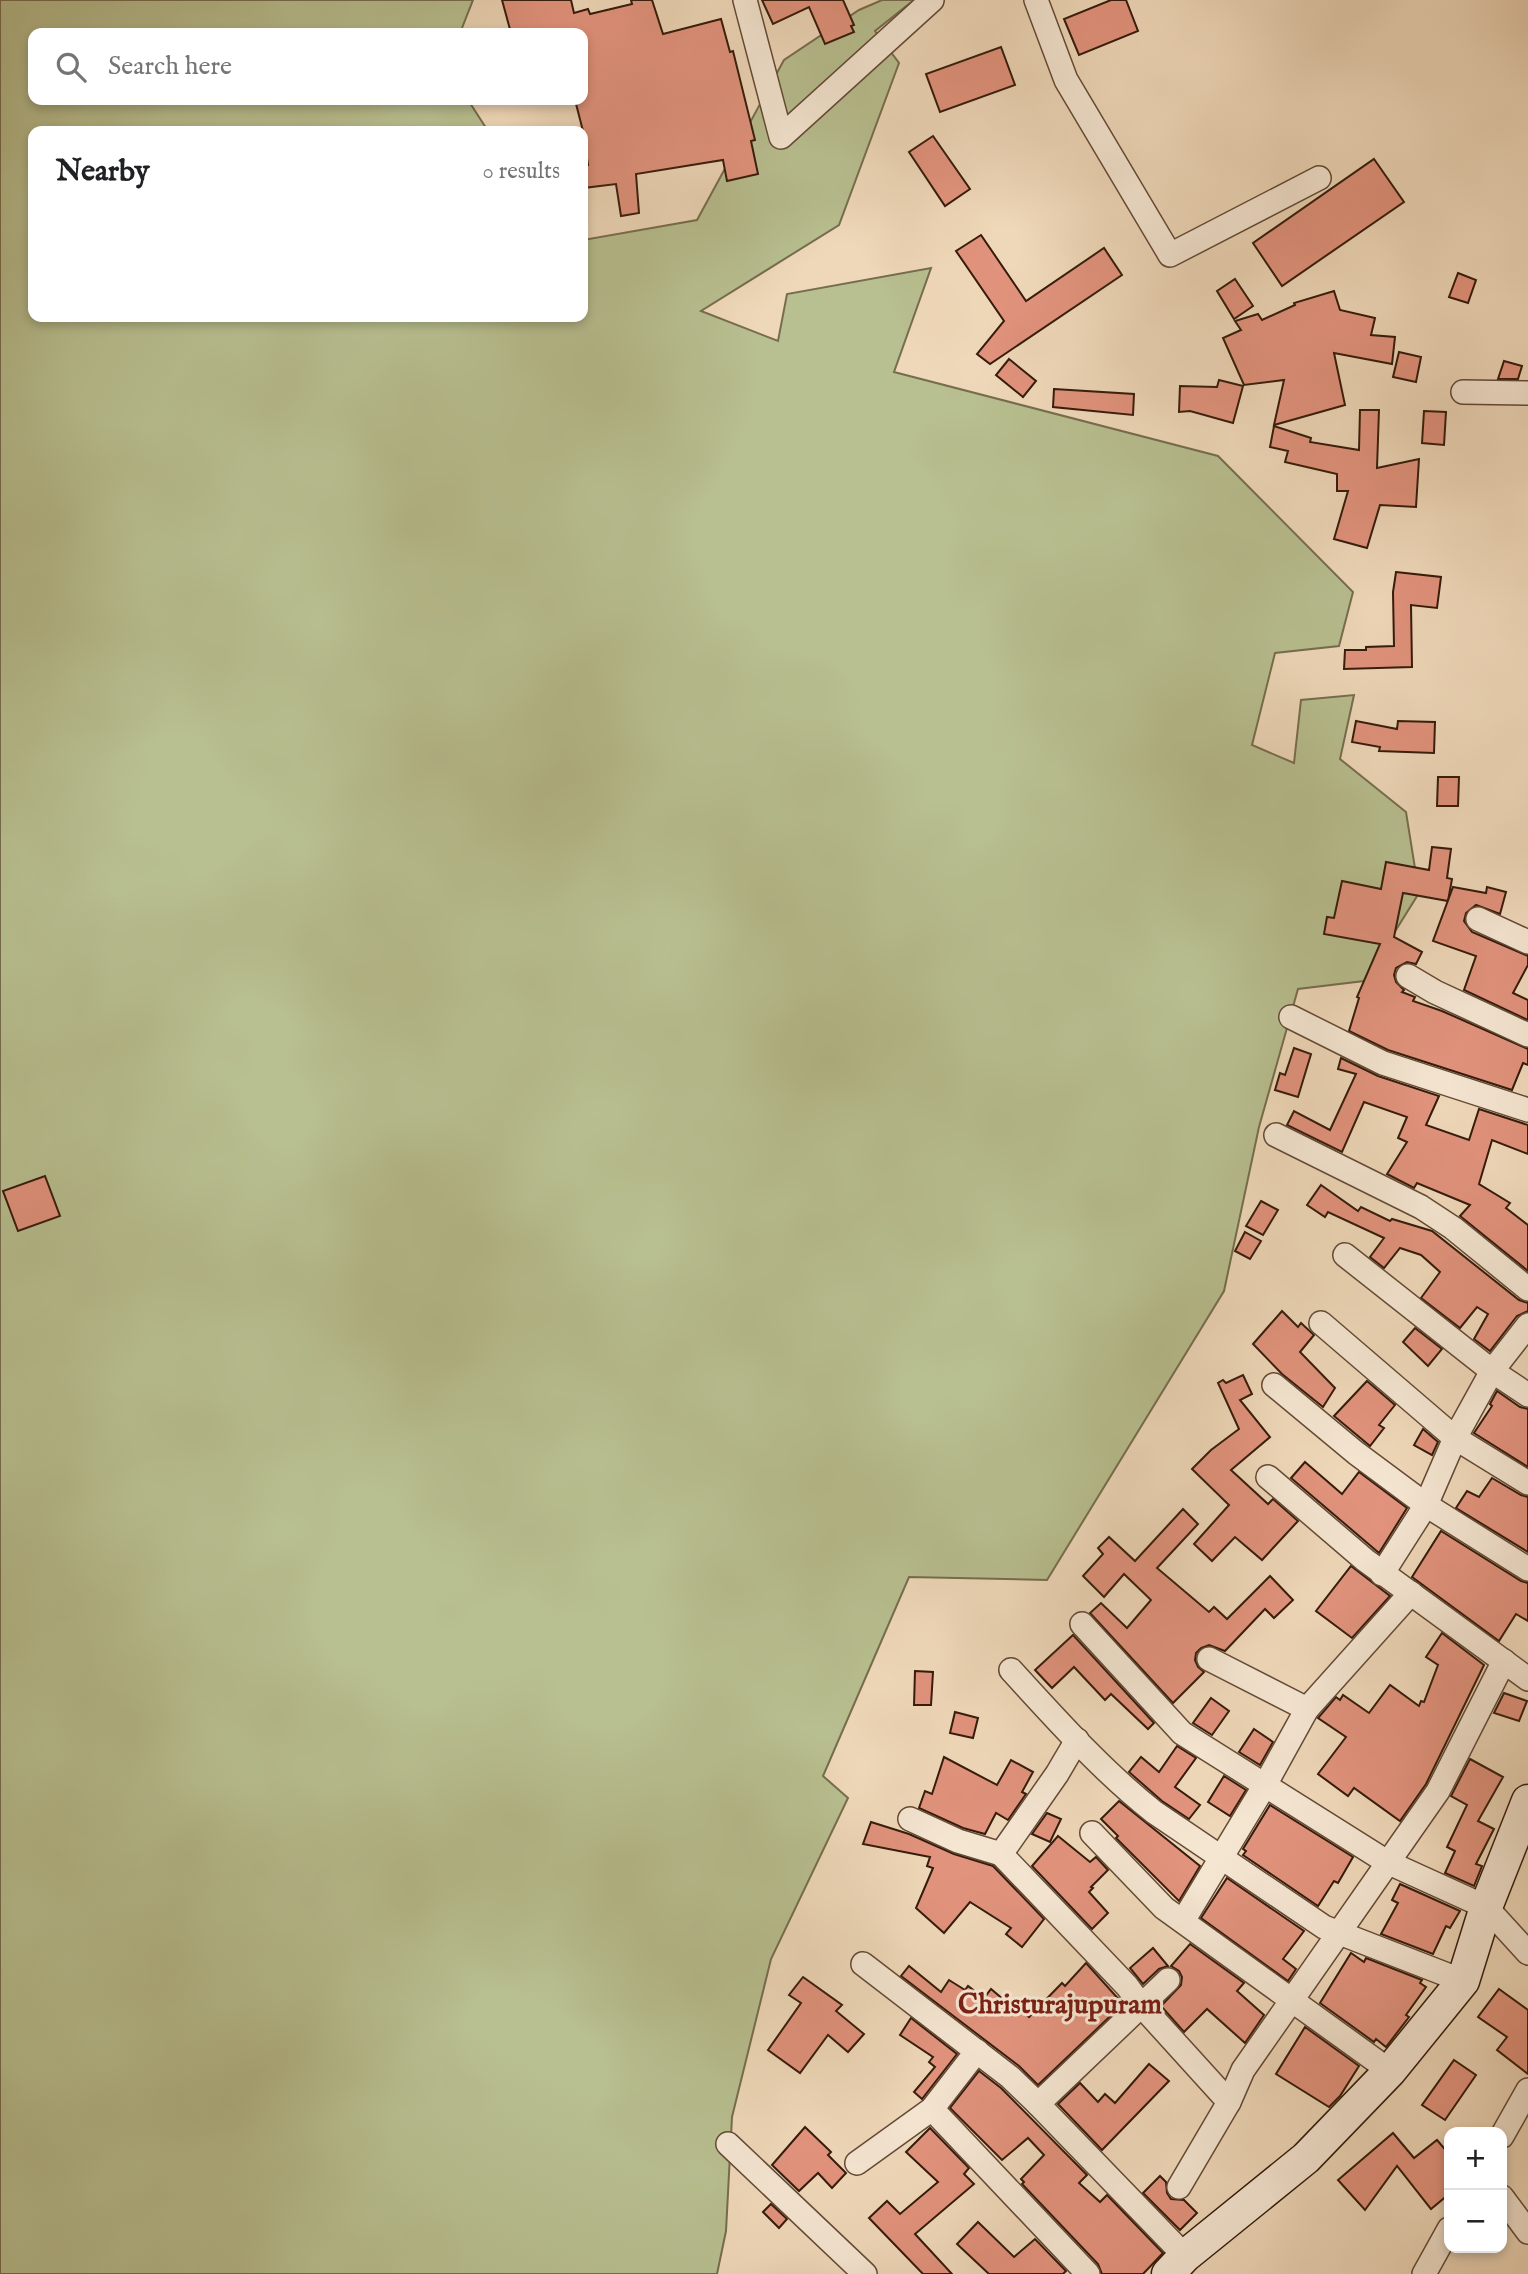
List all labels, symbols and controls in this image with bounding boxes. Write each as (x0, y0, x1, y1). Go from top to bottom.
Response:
search box (28, 28, 588, 105)
icon: search (52, 48, 90, 86)
text: Search here (108, 50, 232, 83)
text: Nearby (56, 153, 149, 191)
text: 0 results (482, 157, 560, 186)
district label: Christurajupuram (958, 1988, 1162, 2023)
map controls (1444, 2127, 1507, 2253)
button: + (1444, 2127, 1507, 2190)
button: − (1444, 2190, 1507, 2253)

